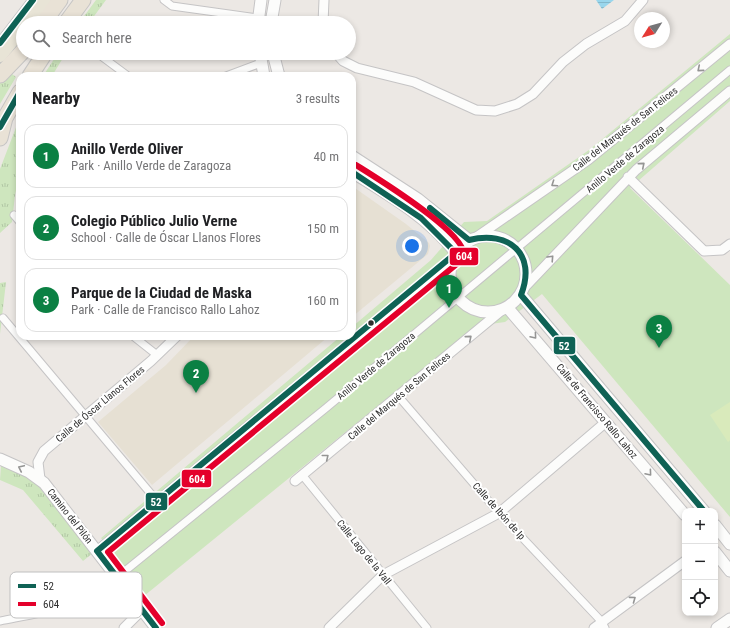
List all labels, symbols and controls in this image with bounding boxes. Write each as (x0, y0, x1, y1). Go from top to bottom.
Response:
north arrow (634, 12, 670, 48)
search box (16, 16, 356, 60)
icon: search (30, 27, 52, 49)
text: Search here (62, 29, 132, 47)
one-way arrow (697, 65, 705, 72)
street label: Calle del Marqués de San Felices (570, 84, 680, 173)
text: Nearby (32, 88, 80, 108)
text: 3 results (296, 91, 340, 106)
street label: Anillo Verde de Zaragoza (584, 123, 666, 195)
text: Anillo Verde Oliver (71, 140, 183, 158)
text: 1 (43, 149, 49, 164)
text: 40 m (313, 149, 339, 164)
text: Park · Anillo Verde de Zaragoza (71, 158, 231, 173)
one-way arrow (637, 162, 644, 169)
one-way arrow (551, 179, 558, 186)
text: Colegio Público Julio Verne (71, 212, 237, 230)
text: 2 (43, 221, 49, 236)
text: 150 m (307, 221, 339, 236)
text: School · Calle de Óscar Llanos Flores (71, 230, 261, 245)
your location (402, 236, 422, 256)
line badge: 604 (449, 247, 479, 266)
text: 604 (456, 250, 473, 263)
one-way arrow (547, 255, 554, 263)
pin: 1 (436, 275, 462, 308)
text: Parque de la Ciudad de Maska (71, 284, 252, 302)
text: 3 (43, 293, 49, 308)
text: 160 m (307, 293, 339, 308)
text: Park · Calle de Francisco Rallo Lahoz (71, 302, 260, 317)
pin: 3 (646, 315, 672, 348)
unlabelled marker (366, 318, 376, 328)
street label: Anillo Verde de Zaragoza (335, 330, 417, 402)
one-way arrow (529, 332, 536, 339)
one-way arrow (464, 336, 471, 343)
line badge: 52 (553, 336, 576, 355)
text: 52 (558, 340, 570, 353)
street label: Calle del Marqués de San Felices (346, 350, 453, 442)
pin: 2 (183, 360, 209, 393)
street label: Calle de Francisco Rallo Lahoz (554, 361, 640, 461)
street label: Calle de Óscar Llanos Flores (53, 363, 147, 444)
one-way arrow (321, 454, 328, 461)
one-way arrow (17, 465, 25, 473)
line badge: 604 (181, 469, 212, 488)
one-way arrow (645, 469, 652, 476)
text: 604 (189, 473, 206, 486)
street label: Calle de Ibón de Ip (471, 480, 528, 542)
street label: Camino del Pilón (45, 486, 95, 546)
line badge: 52 (145, 492, 168, 511)
text: 52 (150, 496, 162, 509)
map controls (682, 508, 718, 616)
button: + (682, 508, 718, 544)
street label: Calle Lago de la Vall (335, 517, 393, 587)
button: − (682, 544, 718, 580)
legend (10, 572, 142, 618)
text: 52 (43, 580, 54, 593)
button: locate (682, 580, 718, 616)
one-way arrow (629, 597, 636, 604)
text: 604 (43, 598, 60, 611)

